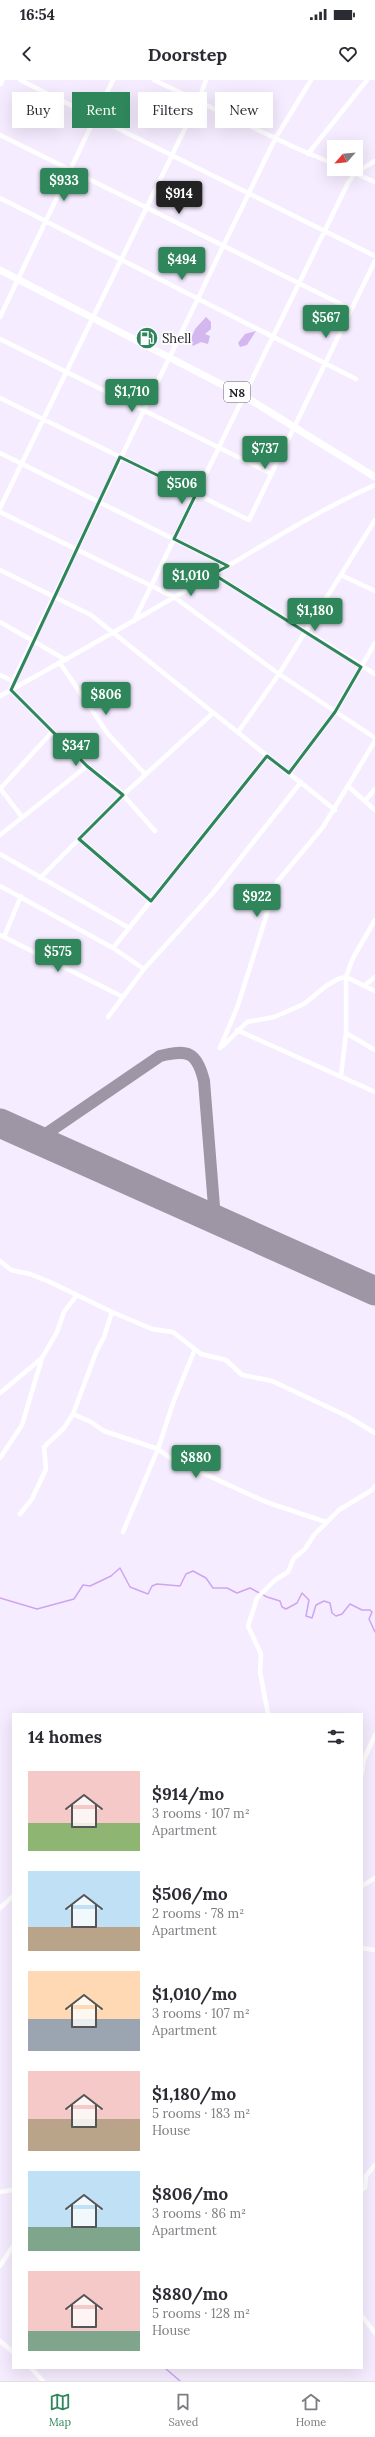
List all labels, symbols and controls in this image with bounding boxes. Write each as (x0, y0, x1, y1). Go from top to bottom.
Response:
text: 16:54 (20, 5, 55, 24)
icon: back (16, 43, 38, 65)
text: Doorstep (148, 43, 227, 66)
icon: heart (337, 43, 359, 65)
chip: Buy (12, 92, 64, 128)
chip: Rent (72, 92, 130, 128)
chip: Filters (138, 92, 207, 128)
chip: New (215, 92, 273, 128)
north arrow (327, 140, 363, 176)
map controls (327, 140, 363, 176)
pin: $933 (40, 168, 88, 202)
text: $933 (49, 172, 79, 189)
pin: $914 (155, 181, 203, 215)
text: $914 (165, 185, 193, 202)
pin: $494 (158, 247, 206, 281)
text: $494 (167, 251, 197, 268)
pin: $567 (302, 305, 350, 339)
text: $567 (312, 309, 340, 326)
fuel station icon: Shell (134, 325, 160, 351)
place label: Shell (162, 330, 192, 347)
pin: $1,710 (99, 379, 165, 413)
road number: N8 (224, 382, 250, 402)
text: $1,710 (114, 383, 150, 400)
pin: $737 (241, 436, 289, 470)
text: $737 (251, 440, 279, 457)
pin: $506 (158, 471, 206, 505)
text: $506 (167, 475, 197, 492)
pin: $1,010 (158, 563, 224, 597)
text: $1,010 (172, 567, 210, 584)
pin: $1,180 (282, 598, 348, 632)
text: $1,180 (296, 602, 334, 619)
pin: $806 (82, 682, 130, 716)
text: $806 (91, 686, 121, 703)
pin: $347 (52, 733, 100, 767)
text: $347 (62, 737, 90, 754)
pin: $922 (233, 884, 281, 918)
text: $922 (243, 888, 272, 905)
pin: $575 (34, 939, 82, 973)
text: $575 (44, 943, 72, 960)
pin: $880 (172, 1445, 220, 1479)
text: $880 (181, 1449, 211, 1466)
text: 14 homes (28, 1726, 102, 1748)
icon: filters (325, 1726, 347, 1748)
text: $914/mo (152, 1783, 224, 1805)
icon: home (60, 1787, 108, 1835)
text: 3 rooms · 107 m² (152, 1805, 250, 1822)
text: Apartment (152, 1822, 217, 1839)
text: $506/mo (152, 1883, 228, 1905)
icon: home (60, 1887, 108, 1935)
text: 2 rooms · 78 m² (152, 1905, 244, 1922)
text: Apartment (152, 1922, 217, 1939)
text: $1,010/mo (152, 1983, 237, 2005)
icon: home (60, 1987, 108, 2035)
text: 3 rooms · 107 m² (152, 2005, 250, 2022)
text: Apartment (152, 2022, 217, 2039)
text: $1,180/mo (152, 2083, 236, 2105)
icon: home (60, 2087, 108, 2135)
text: 5 rooms · 183 m² (152, 2105, 250, 2122)
text: House (152, 2122, 190, 2139)
text: $806/mo (152, 2183, 228, 2205)
icon: home (60, 2187, 108, 2235)
text: 3 rooms · 86 m² (152, 2205, 246, 2222)
text: Apartment (152, 2222, 217, 2239)
text: $880/mo (152, 2283, 228, 2305)
icon: home (60, 2287, 108, 2335)
text: 5 rooms · 128 m² (152, 2305, 250, 2322)
text: House (152, 2322, 190, 2339)
tab: Map (49, 2391, 71, 2429)
tab: Saved (168, 2391, 198, 2429)
tab: Home (296, 2391, 326, 2429)

